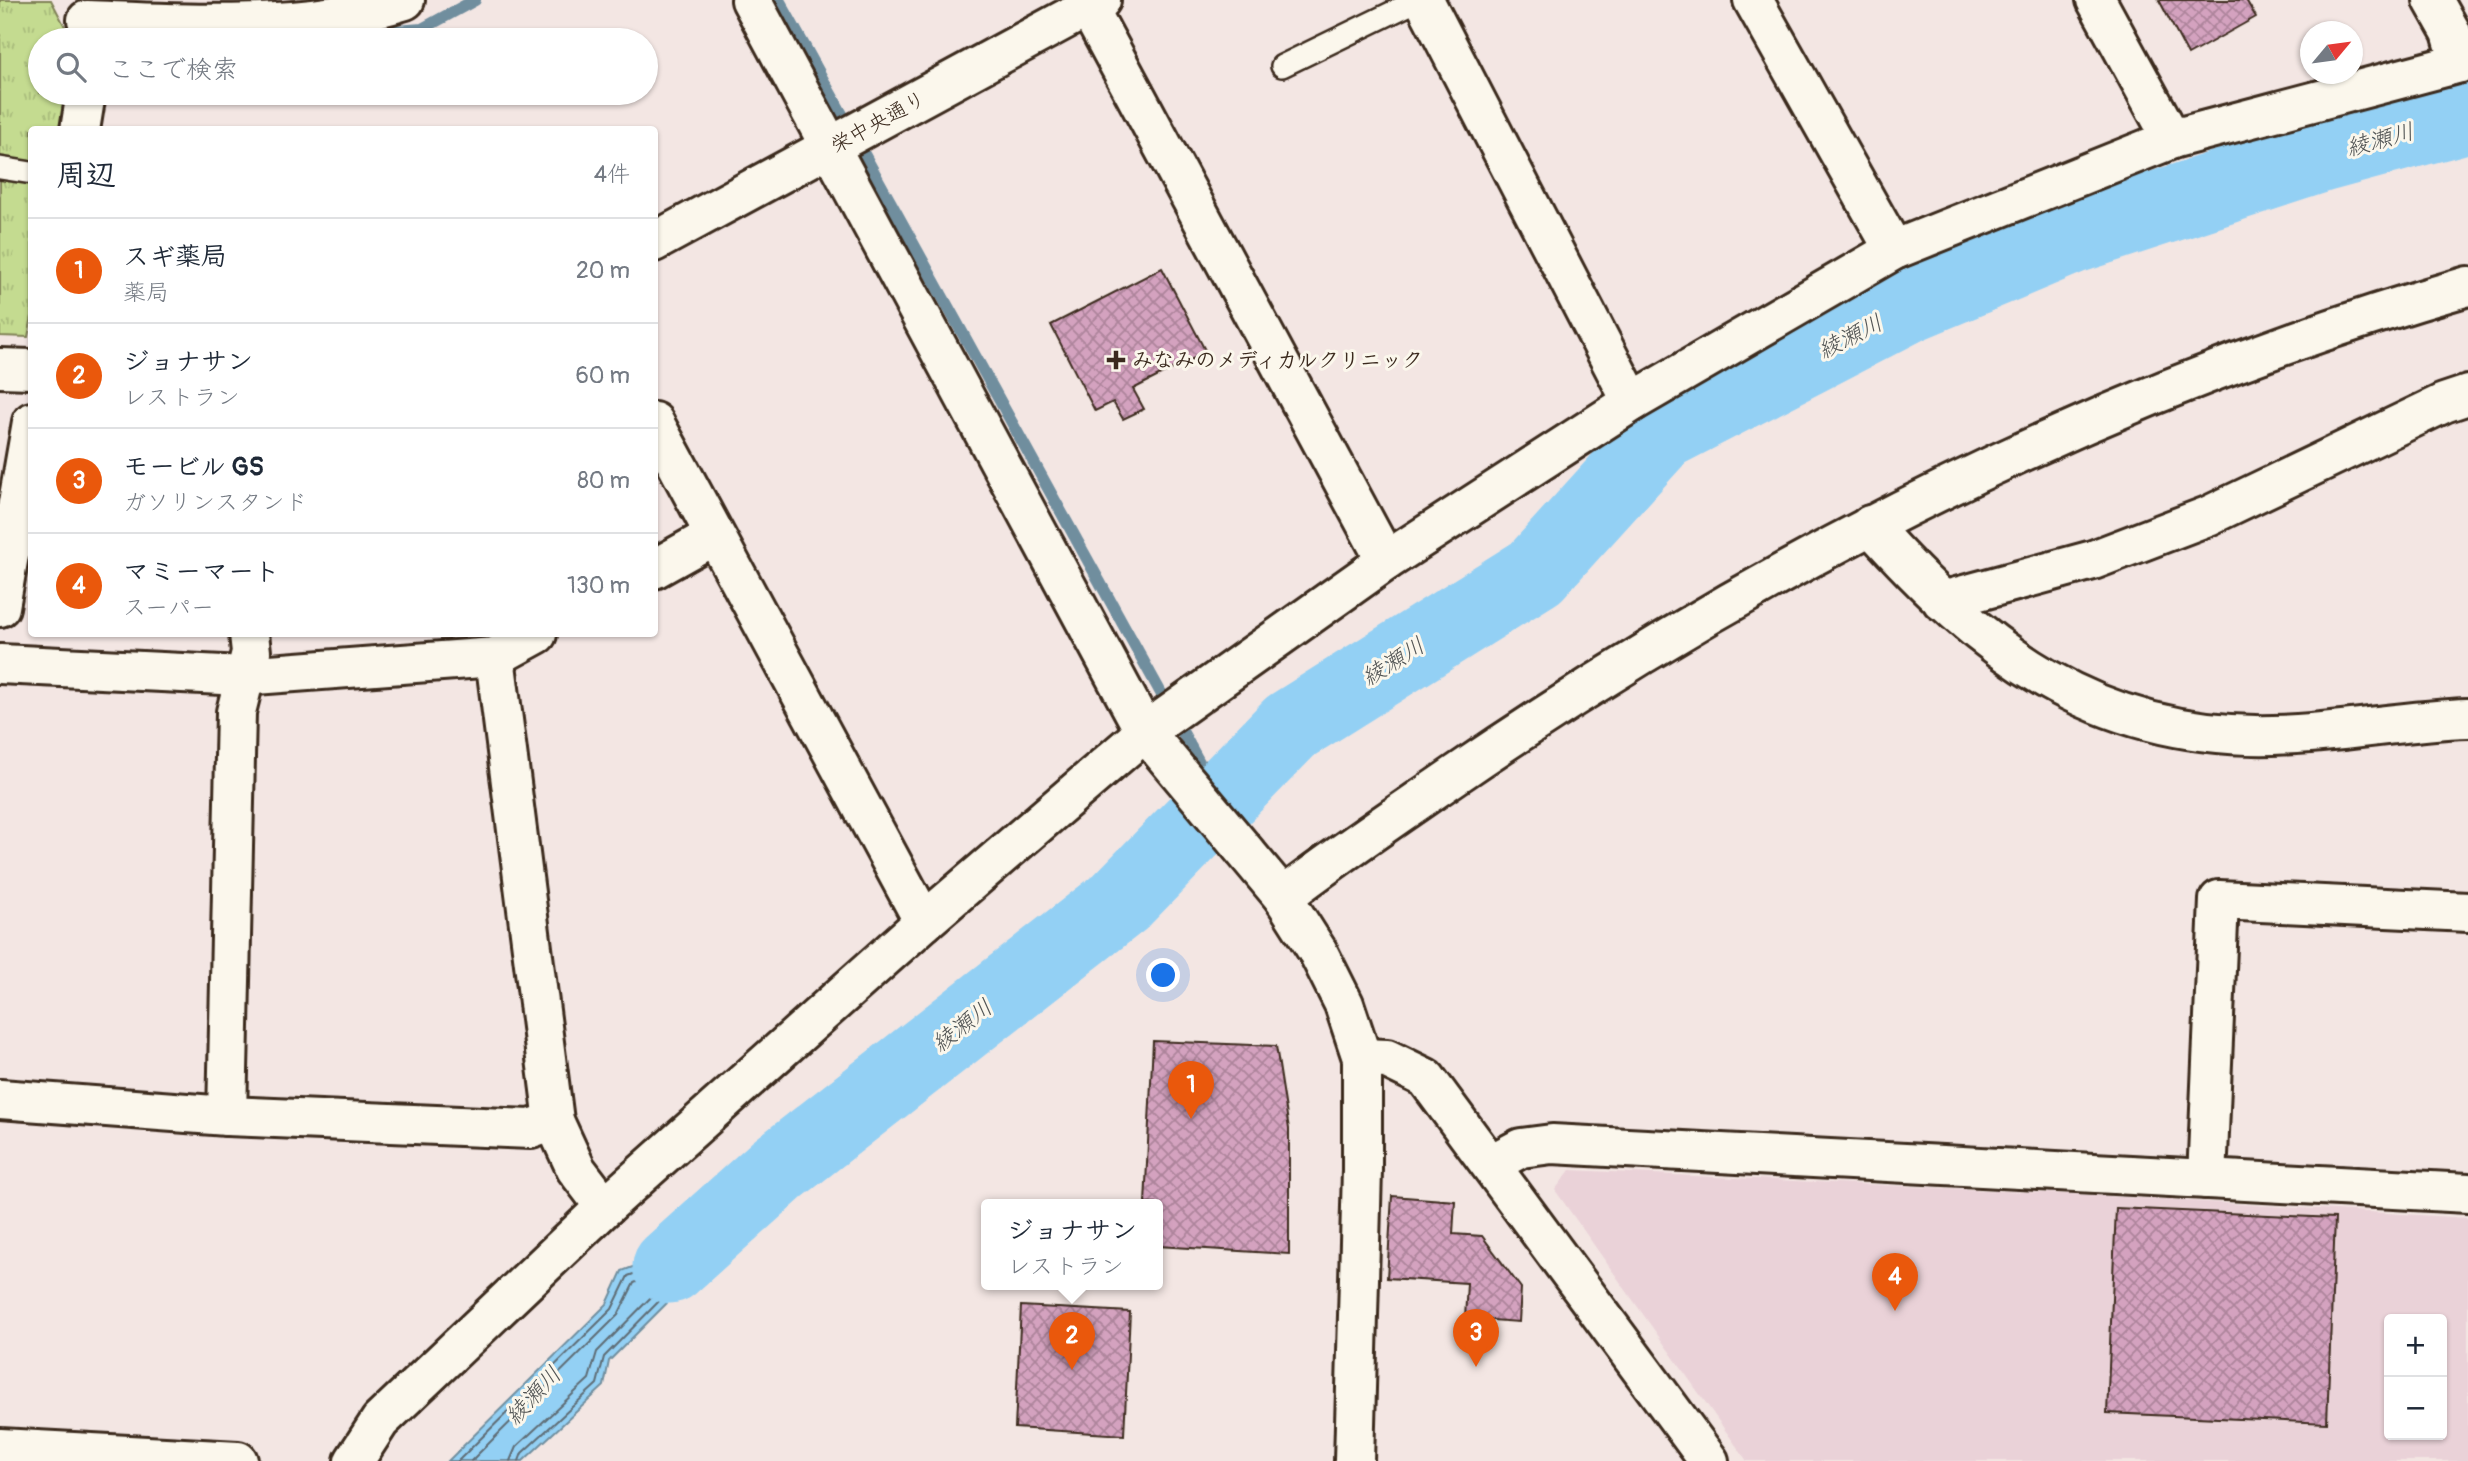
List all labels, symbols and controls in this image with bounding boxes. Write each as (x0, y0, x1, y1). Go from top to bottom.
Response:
north arrow (2300, 21, 2363, 84)
search box (28, 28, 658, 105)
icon: search (52, 48, 90, 86)
text: ここで検索 (108, 54, 238, 86)
street label: 栄中央通り (826, 85, 931, 160)
water label: 綾瀬川 (2343, 117, 2417, 162)
text: 周辺 (56, 157, 116, 194)
text: 4件 (594, 160, 630, 189)
text: スギ薬局 (123, 241, 227, 273)
text: 1 (75, 256, 84, 285)
text: 20 m (576, 256, 630, 285)
text: 薬局 (123, 278, 169, 307)
water label: 綾瀬川 (1813, 308, 1888, 365)
text: ジョナサン (123, 346, 253, 378)
place label: みなみのメディカルクリニック (1132, 347, 1423, 374)
marker: みなみのメディカルクリニック (1106, 350, 1126, 370)
text: 2 (73, 361, 85, 390)
text: 60 m (575, 361, 630, 390)
text: レストラン (123, 383, 240, 412)
text: モービル GS (123, 451, 264, 483)
text: 3 (73, 466, 85, 495)
text: 80 m (577, 466, 630, 495)
text: ガソリンスタンド (123, 488, 307, 517)
text: マミーマート (123, 556, 280, 588)
text: 4 (72, 571, 86, 600)
text: 130 m (567, 571, 630, 600)
text: スーパー (123, 593, 214, 622)
water label: 綾瀬川 (1356, 631, 1430, 692)
your location (1146, 958, 1180, 992)
water label: 綾瀬川 (926, 993, 998, 1058)
pin: 1 (1168, 1061, 1214, 1119)
popup (981, 1199, 1163, 1290)
text: ジョナサン (1007, 1215, 1137, 1247)
text: レストラン (1007, 1252, 1124, 1281)
pin: 4 (1872, 1253, 1918, 1311)
pin: 3 (1453, 1309, 1499, 1367)
pin: 2 (1049, 1312, 1095, 1370)
map controls (2384, 1314, 2447, 1440)
button: + (2384, 1314, 2447, 1377)
water label: 綾瀬川 (499, 1360, 567, 1430)
button: − (2384, 1377, 2447, 1440)

